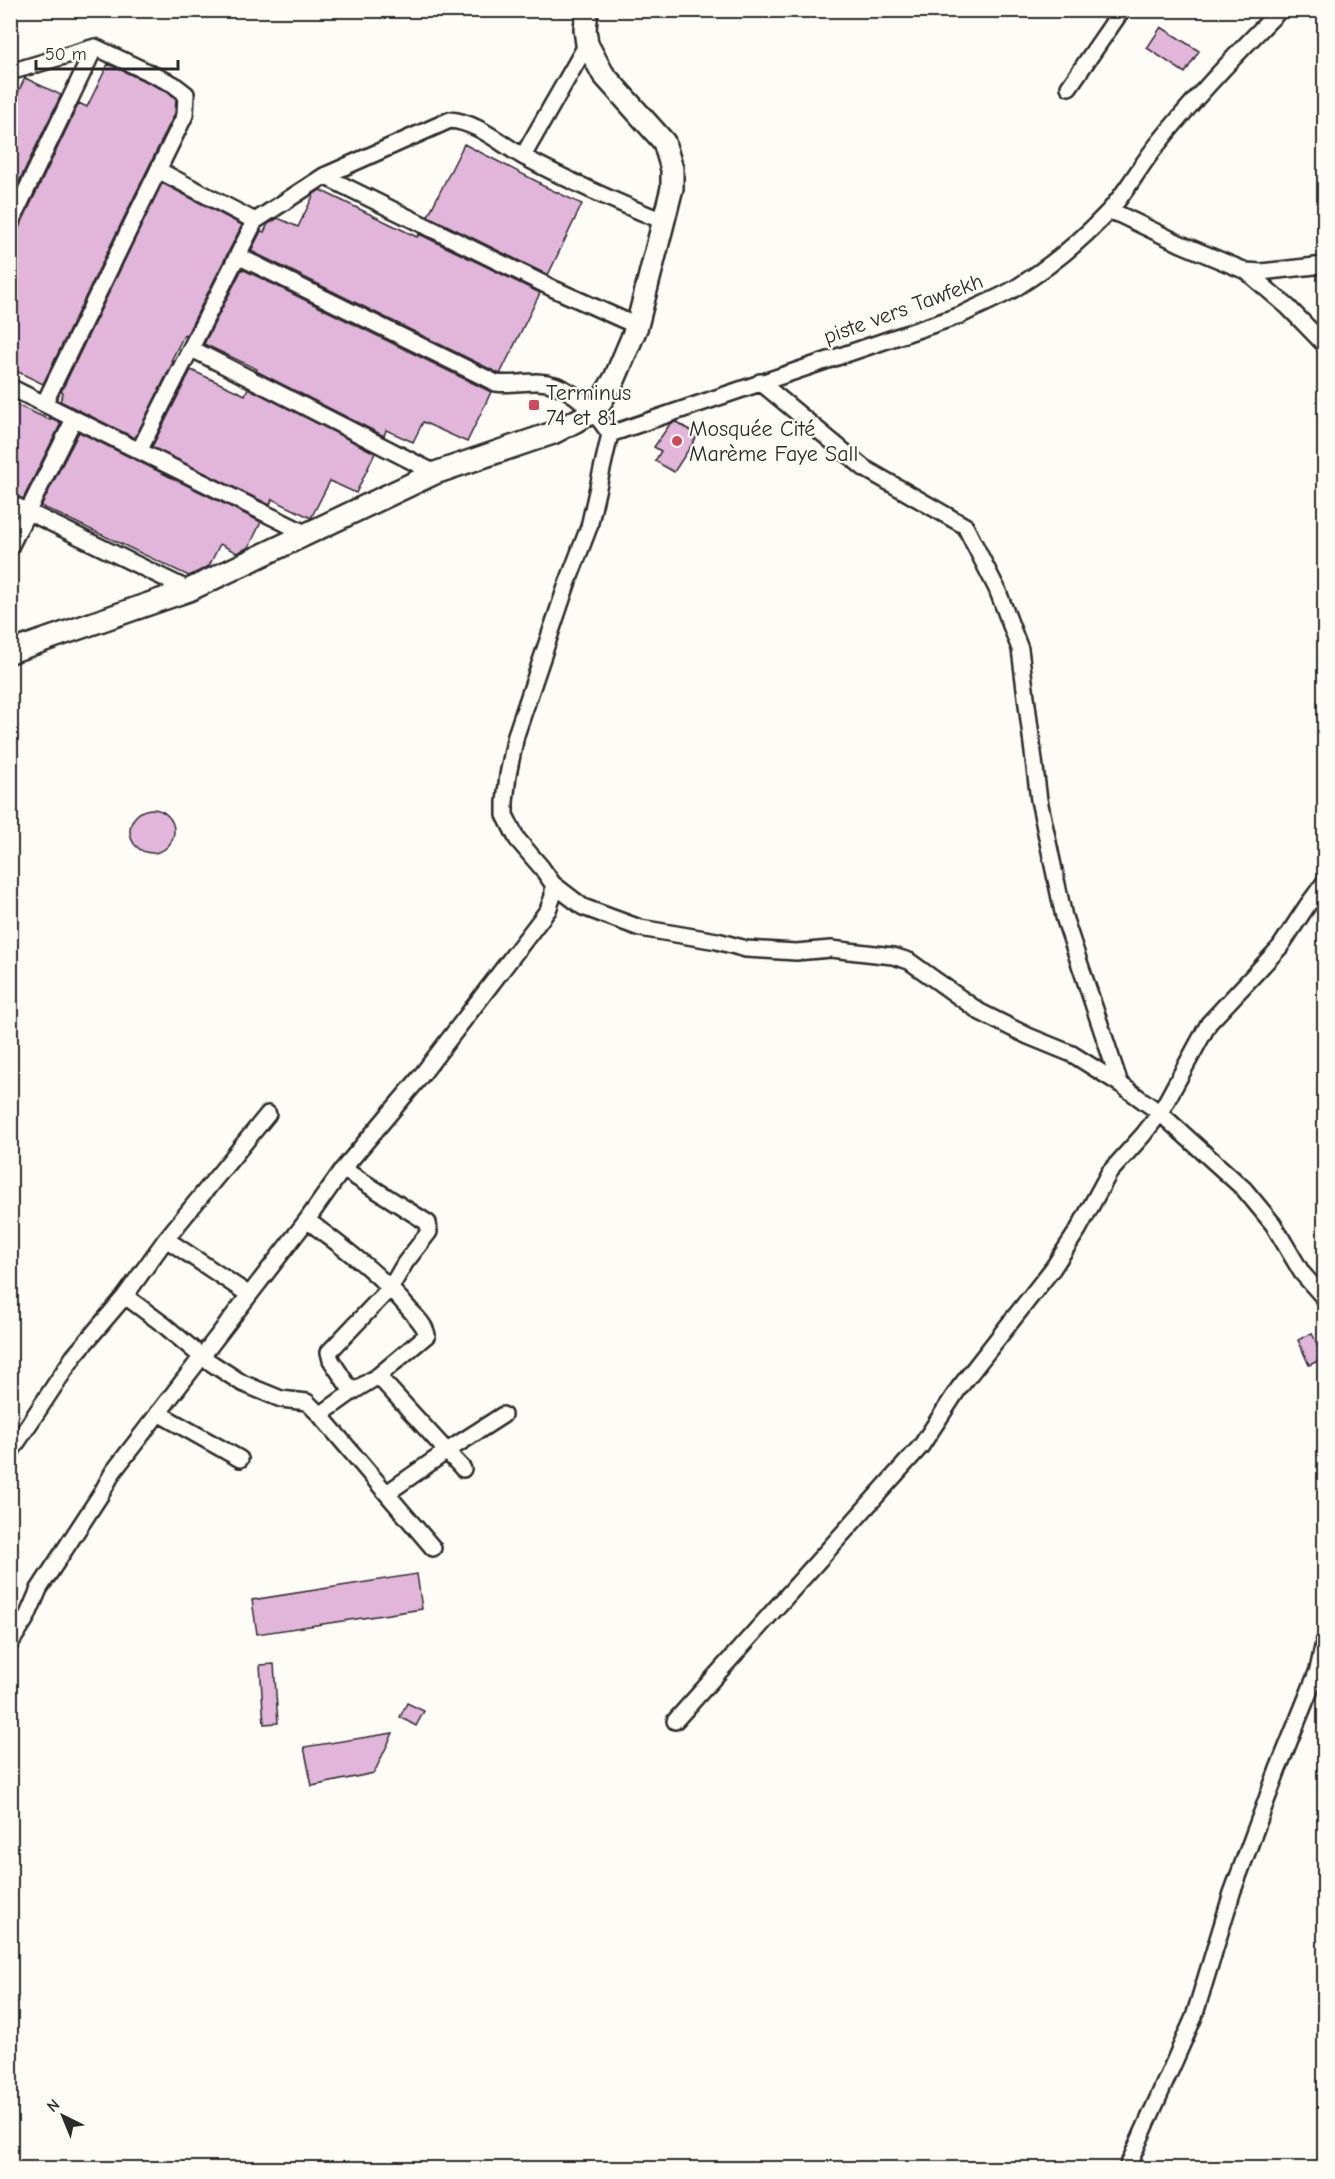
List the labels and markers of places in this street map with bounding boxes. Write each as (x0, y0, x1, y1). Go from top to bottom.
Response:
place label: Terminus 74 et 81 (546, 380, 631, 431)
marker: Terminus 74 et 81 (527, 398, 541, 412)
place label: Mosquée Cité Marème Faye Sall (689, 416, 858, 467)
marker: Mosquée Cité Marème Faye Sall (670, 434, 684, 448)

